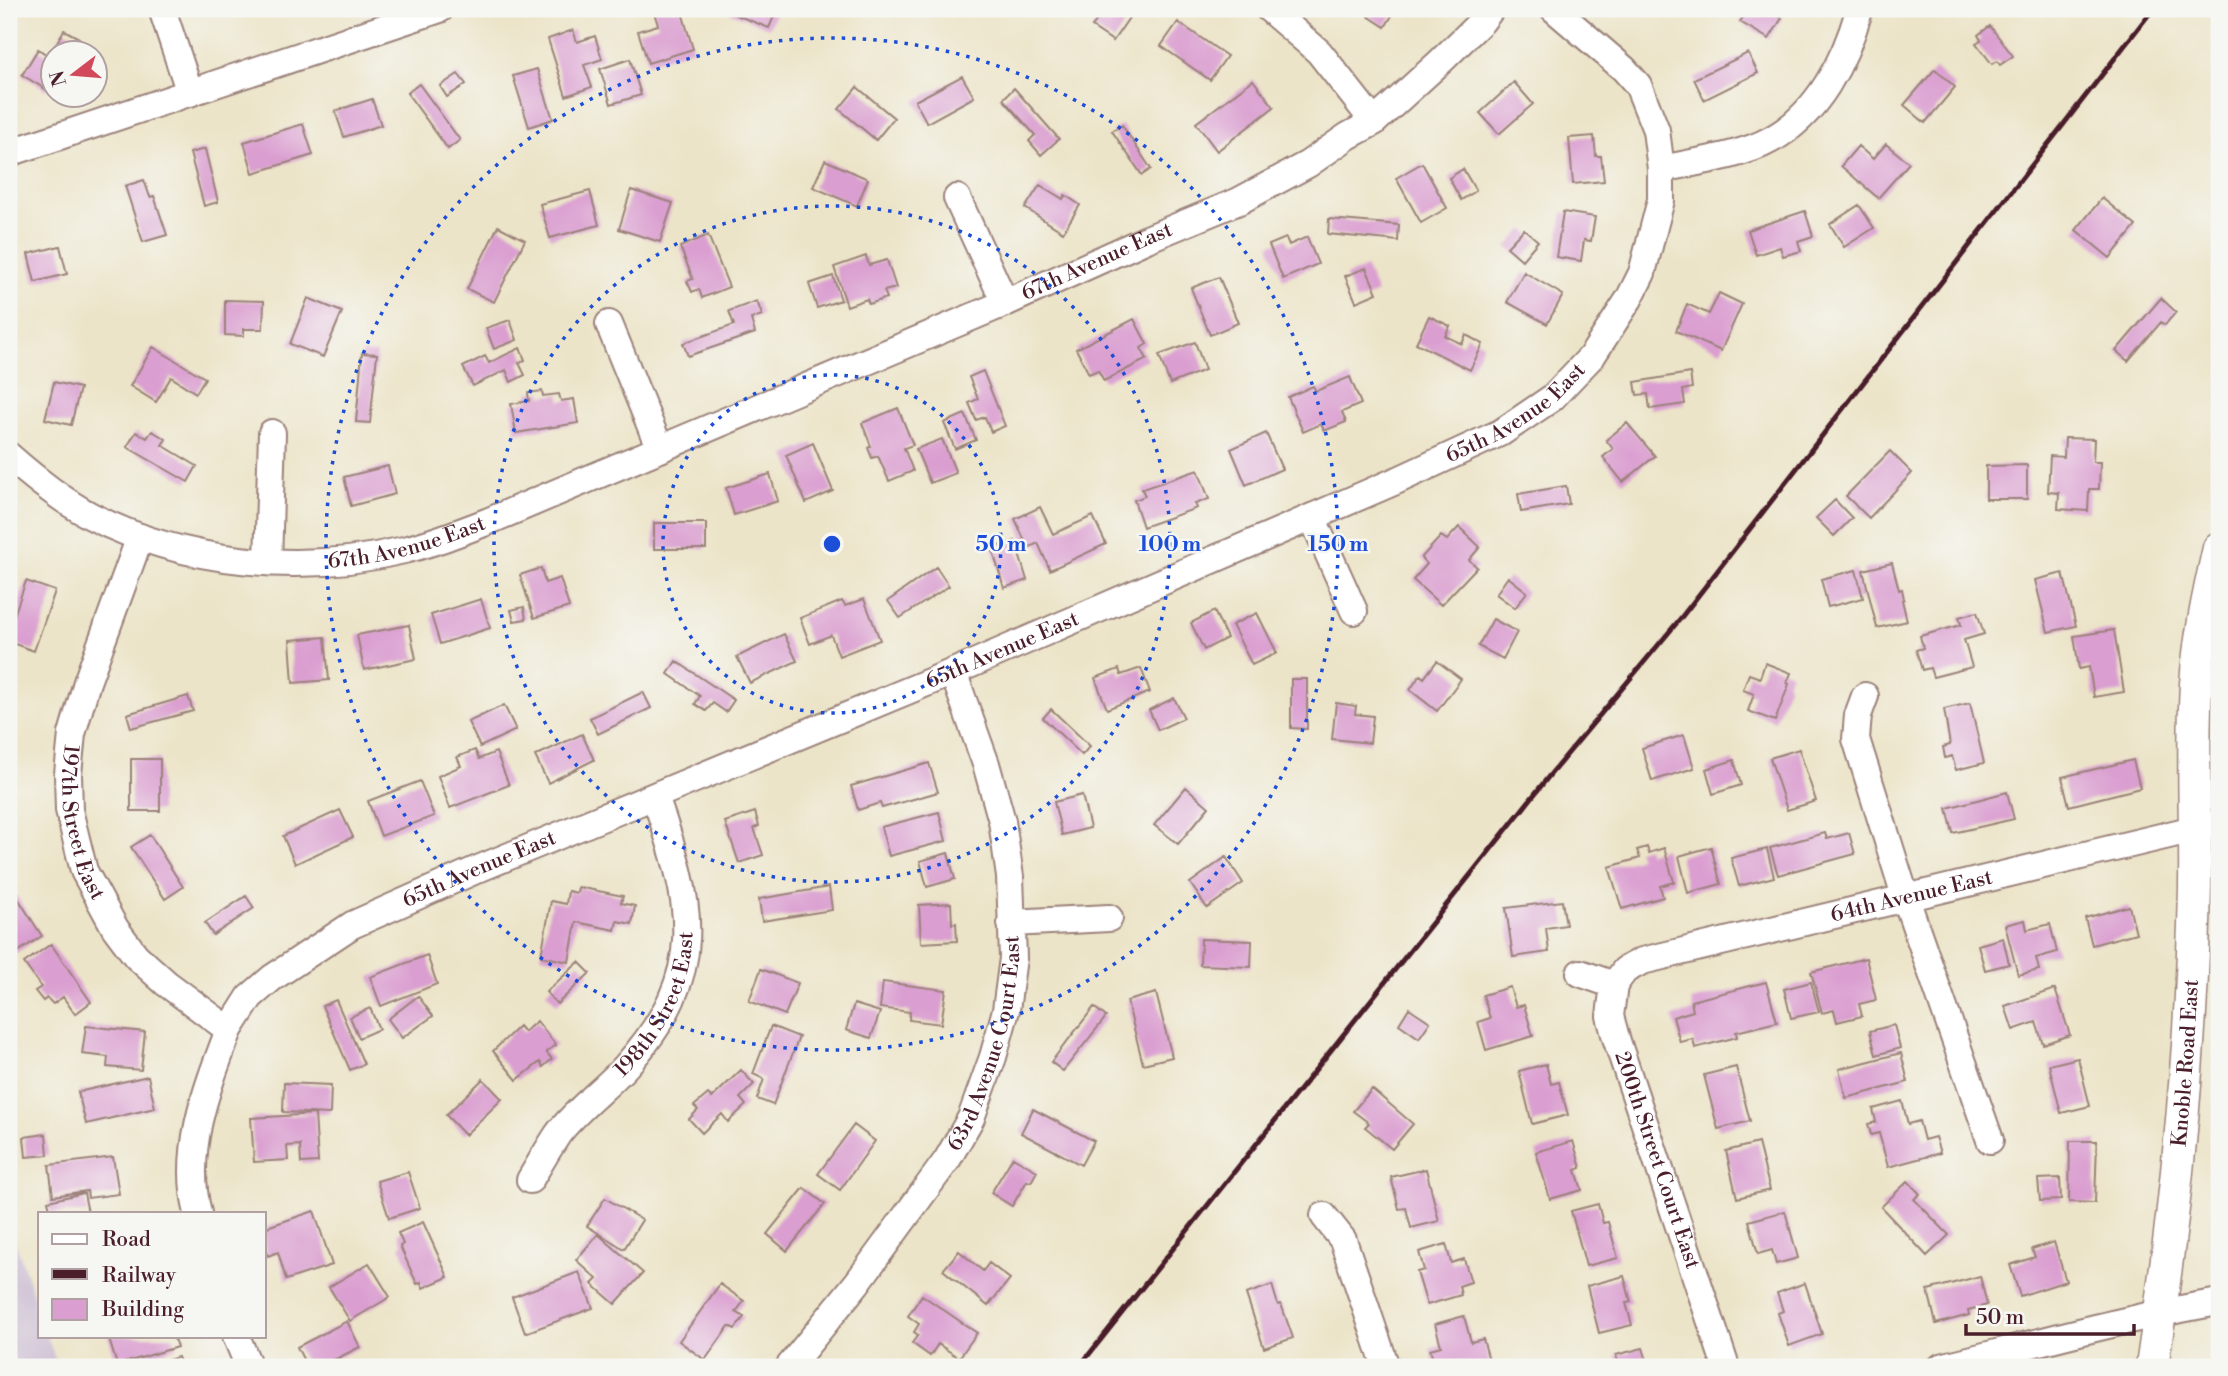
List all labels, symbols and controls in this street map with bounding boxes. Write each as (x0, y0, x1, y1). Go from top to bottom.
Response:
north arrow (38, 38, 108, 108)
text: N (45, 68, 72, 89)
street label: 67th Avenue East (1018, 217, 1177, 307)
street label: 65th Avenue East (1441, 357, 1592, 469)
street label: 67th Avenue East (327, 510, 490, 575)
centre of rings (820, 532, 844, 556)
text: 50 m (976, 532, 1026, 558)
text: 100 m (1139, 532, 1201, 558)
text: 150 m (1308, 532, 1368, 558)
street label: 65th Avenue East (922, 606, 1083, 695)
street label: 197th Street East (55, 743, 111, 905)
street label: 65th Avenue East (398, 825, 560, 914)
street label: 64th Avenue East (1828, 864, 1996, 928)
street label: 198th Street East (609, 931, 699, 1083)
street label: 63rd Avenue Court East (942, 935, 1026, 1156)
street label: Knoble Road East (2167, 978, 2205, 1148)
street label: 200th Street Court East (1608, 1048, 1705, 1273)
legend (38, 1212, 266, 1338)
text: Road (102, 1227, 151, 1253)
text: Railway (102, 1263, 177, 1289)
scale bar (1966, 1292, 2134, 1336)
text: Building (101, 1297, 184, 1323)
text: 50 m (1976, 1305, 2024, 1331)

